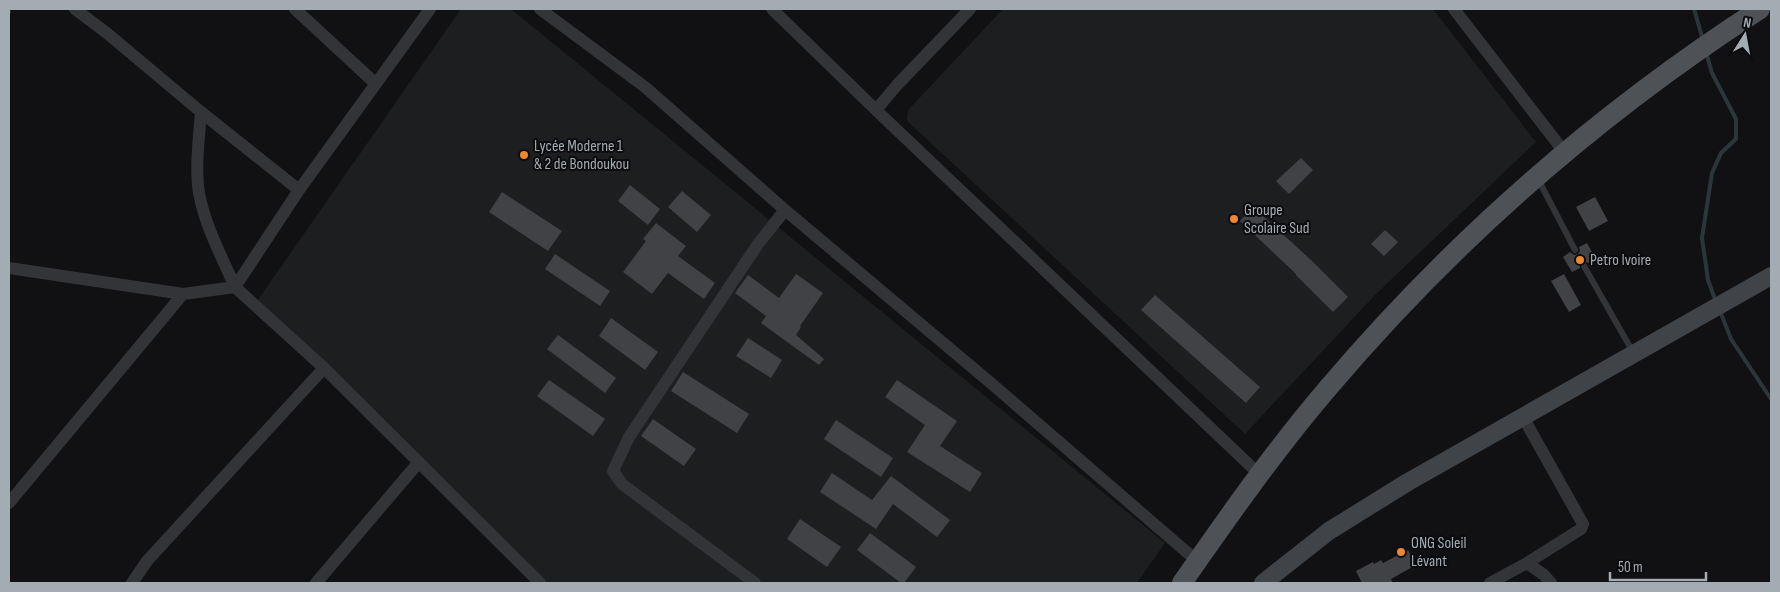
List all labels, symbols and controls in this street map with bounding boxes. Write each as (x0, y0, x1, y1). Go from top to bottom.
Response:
north arrow (1720, 10, 1770, 60)
text: N (1742, 14, 1753, 32)
place label: Lycée Moderne 1 & 2 de Bondoukou (534, 137, 629, 174)
marker: Lycée Moderne 1 & 2 de Bondoukou (518, 149, 530, 161)
place label: Groupe Scolaire Sud (1244, 201, 1309, 238)
marker: Groupe Scolaire Sud (1228, 213, 1240, 225)
place label: Petro Ivoire (1590, 251, 1651, 270)
marker: Petro Ivoire (1574, 254, 1586, 266)
place label: ONG Soleil Lévant (1411, 534, 1466, 571)
marker: ONG Soleil Lévant (1395, 546, 1407, 558)
scale bar (1610, 550, 1706, 582)
text: 50 m (1618, 558, 1643, 577)

